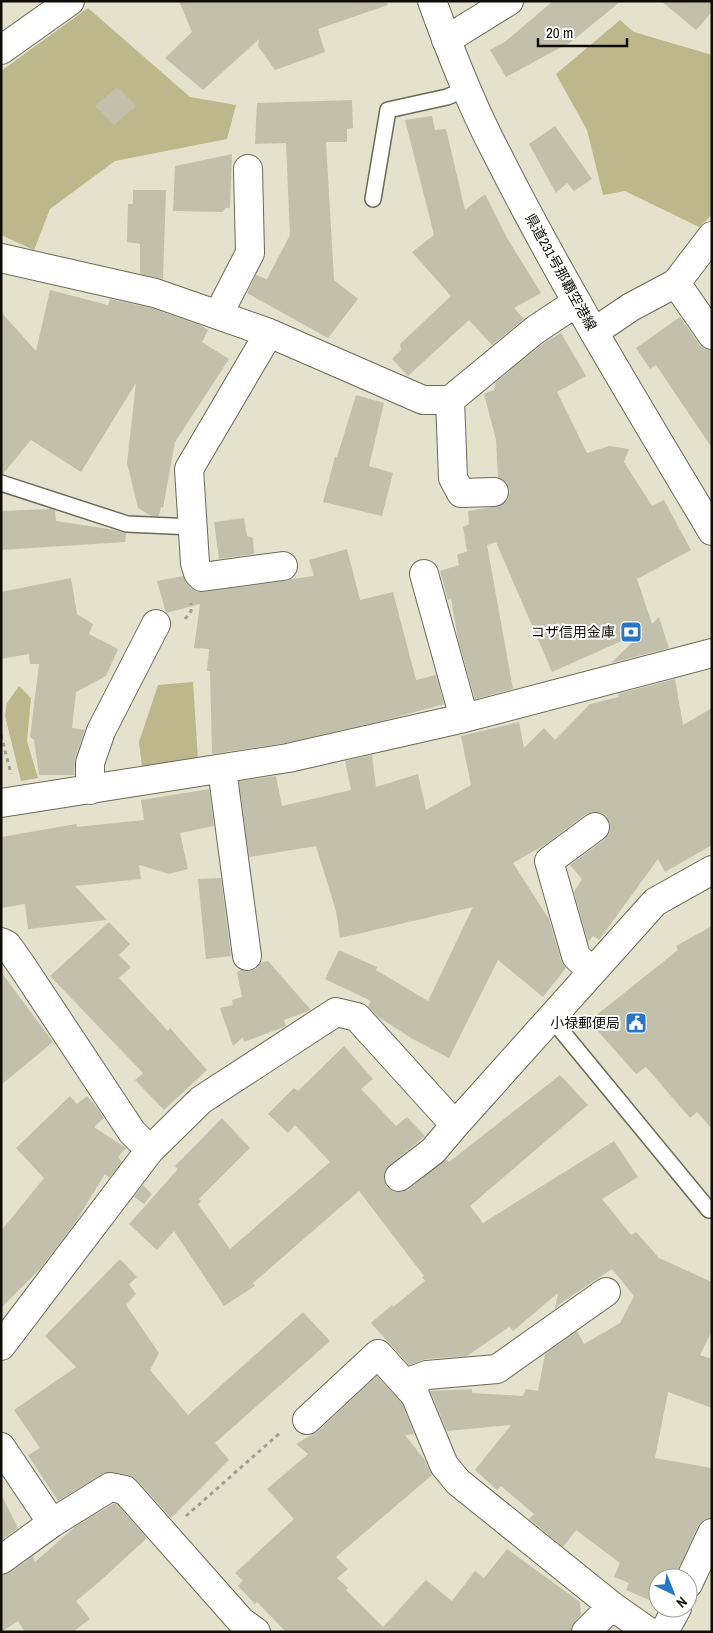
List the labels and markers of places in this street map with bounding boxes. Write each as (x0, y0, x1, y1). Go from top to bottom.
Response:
bank icon: コザ信用金庫 (619, 620, 643, 644)
place label: コザ信用金庫 (531, 623, 615, 641)
public building icon: 小禄郵便局 (624, 1011, 648, 1035)
place label: 小禄郵便局 (550, 1014, 620, 1032)

